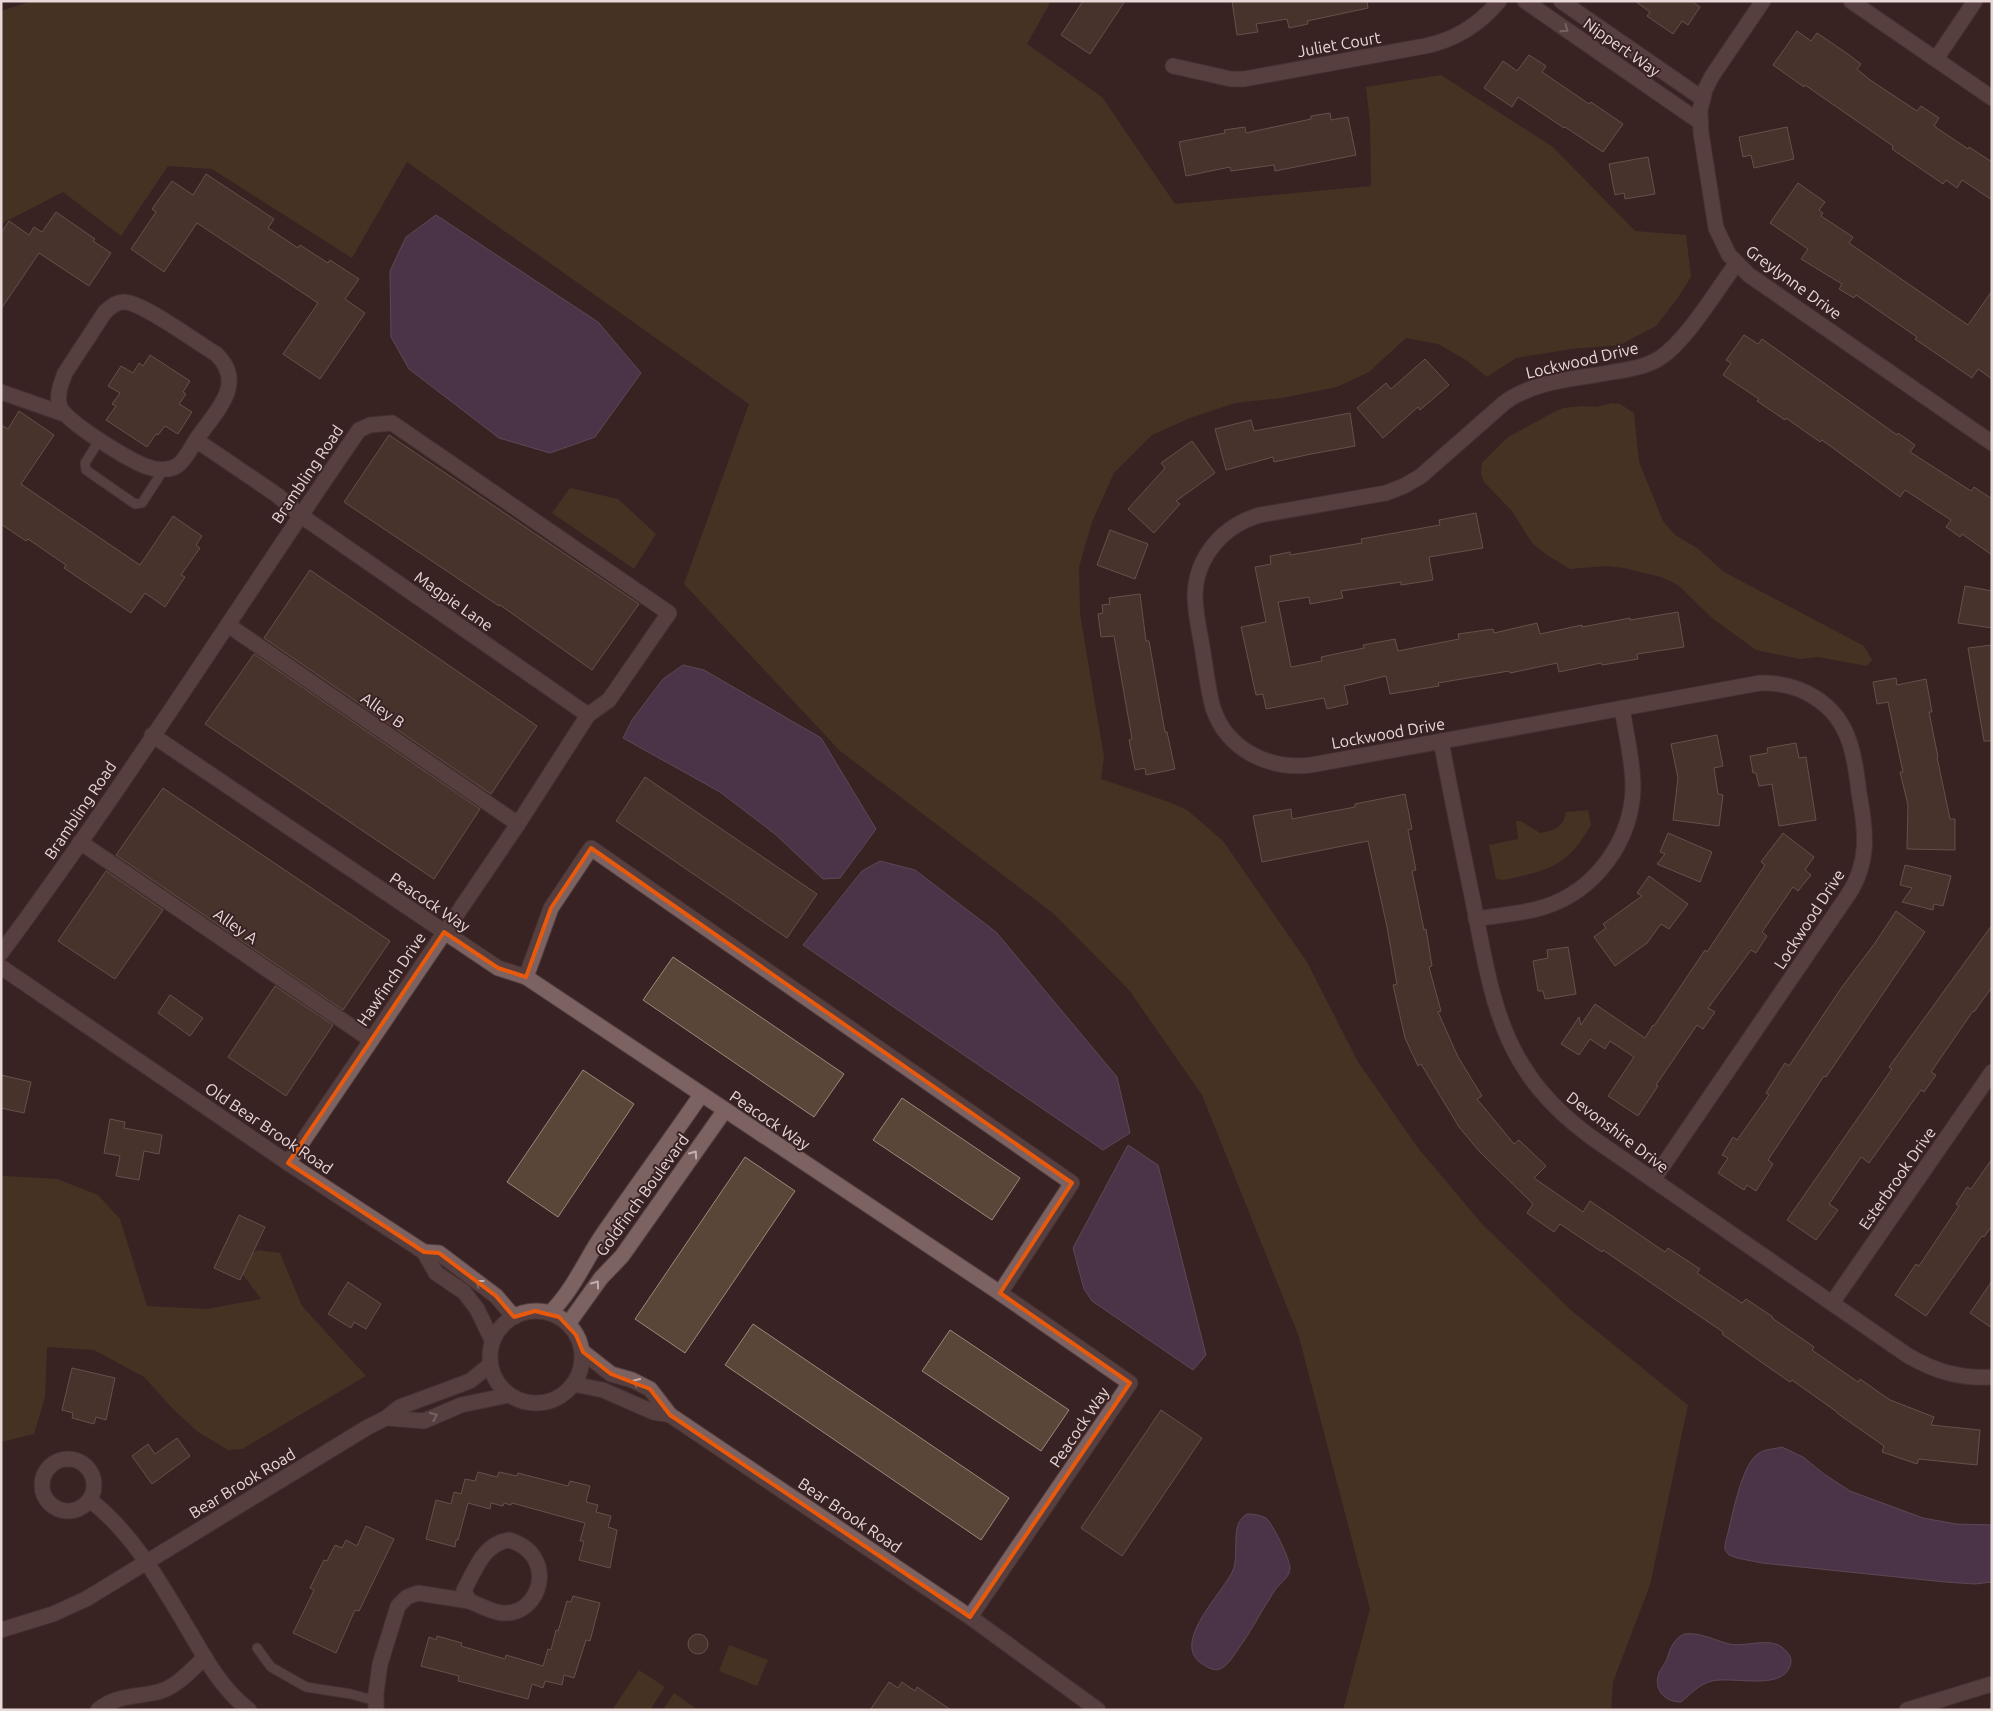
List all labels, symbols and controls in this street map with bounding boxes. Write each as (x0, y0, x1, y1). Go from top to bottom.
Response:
street label: Nippert Way (1580, 14, 1664, 80)
one-way arrow (1559, 23, 1569, 32)
street label: Juliet Court (1296, 28, 1383, 60)
street label: Greylynne Drive (1743, 241, 1845, 323)
street label: Lockwood Drive (1524, 338, 1640, 382)
street label: Brambling Road (268, 421, 346, 527)
street label: Magpie Lane (411, 567, 497, 635)
street label: Alley B (358, 689, 408, 731)
street label: Lockwood Drive (1330, 714, 1446, 752)
street label: Brambling Road (41, 757, 119, 863)
street label: Lockwood Drive (1770, 866, 1848, 972)
street label: Peacock Way (387, 869, 474, 936)
street label: Alley A (211, 904, 262, 948)
street label: Hawfinch Drive (353, 929, 429, 1029)
street label: Old Bear Brook Road (202, 1079, 336, 1177)
street label: Peacock Way (727, 1087, 814, 1154)
street label: Devonshire Drive (1564, 1088, 1672, 1176)
street label: Esterbrook Drive (1855, 1123, 1939, 1233)
street label: Goldfinch Boulevard (592, 1131, 692, 1259)
one-way arrow (687, 1151, 697, 1160)
one-way arrow (590, 1280, 599, 1290)
one-way arrow (476, 1281, 485, 1289)
one-way arrow (632, 1378, 641, 1389)
street label: Peacock Way (1046, 1383, 1113, 1470)
one-way arrow (429, 1412, 438, 1423)
street label: Bear Brook Road (186, 1444, 298, 1522)
street label: Bear Brook Road (795, 1474, 905, 1556)

